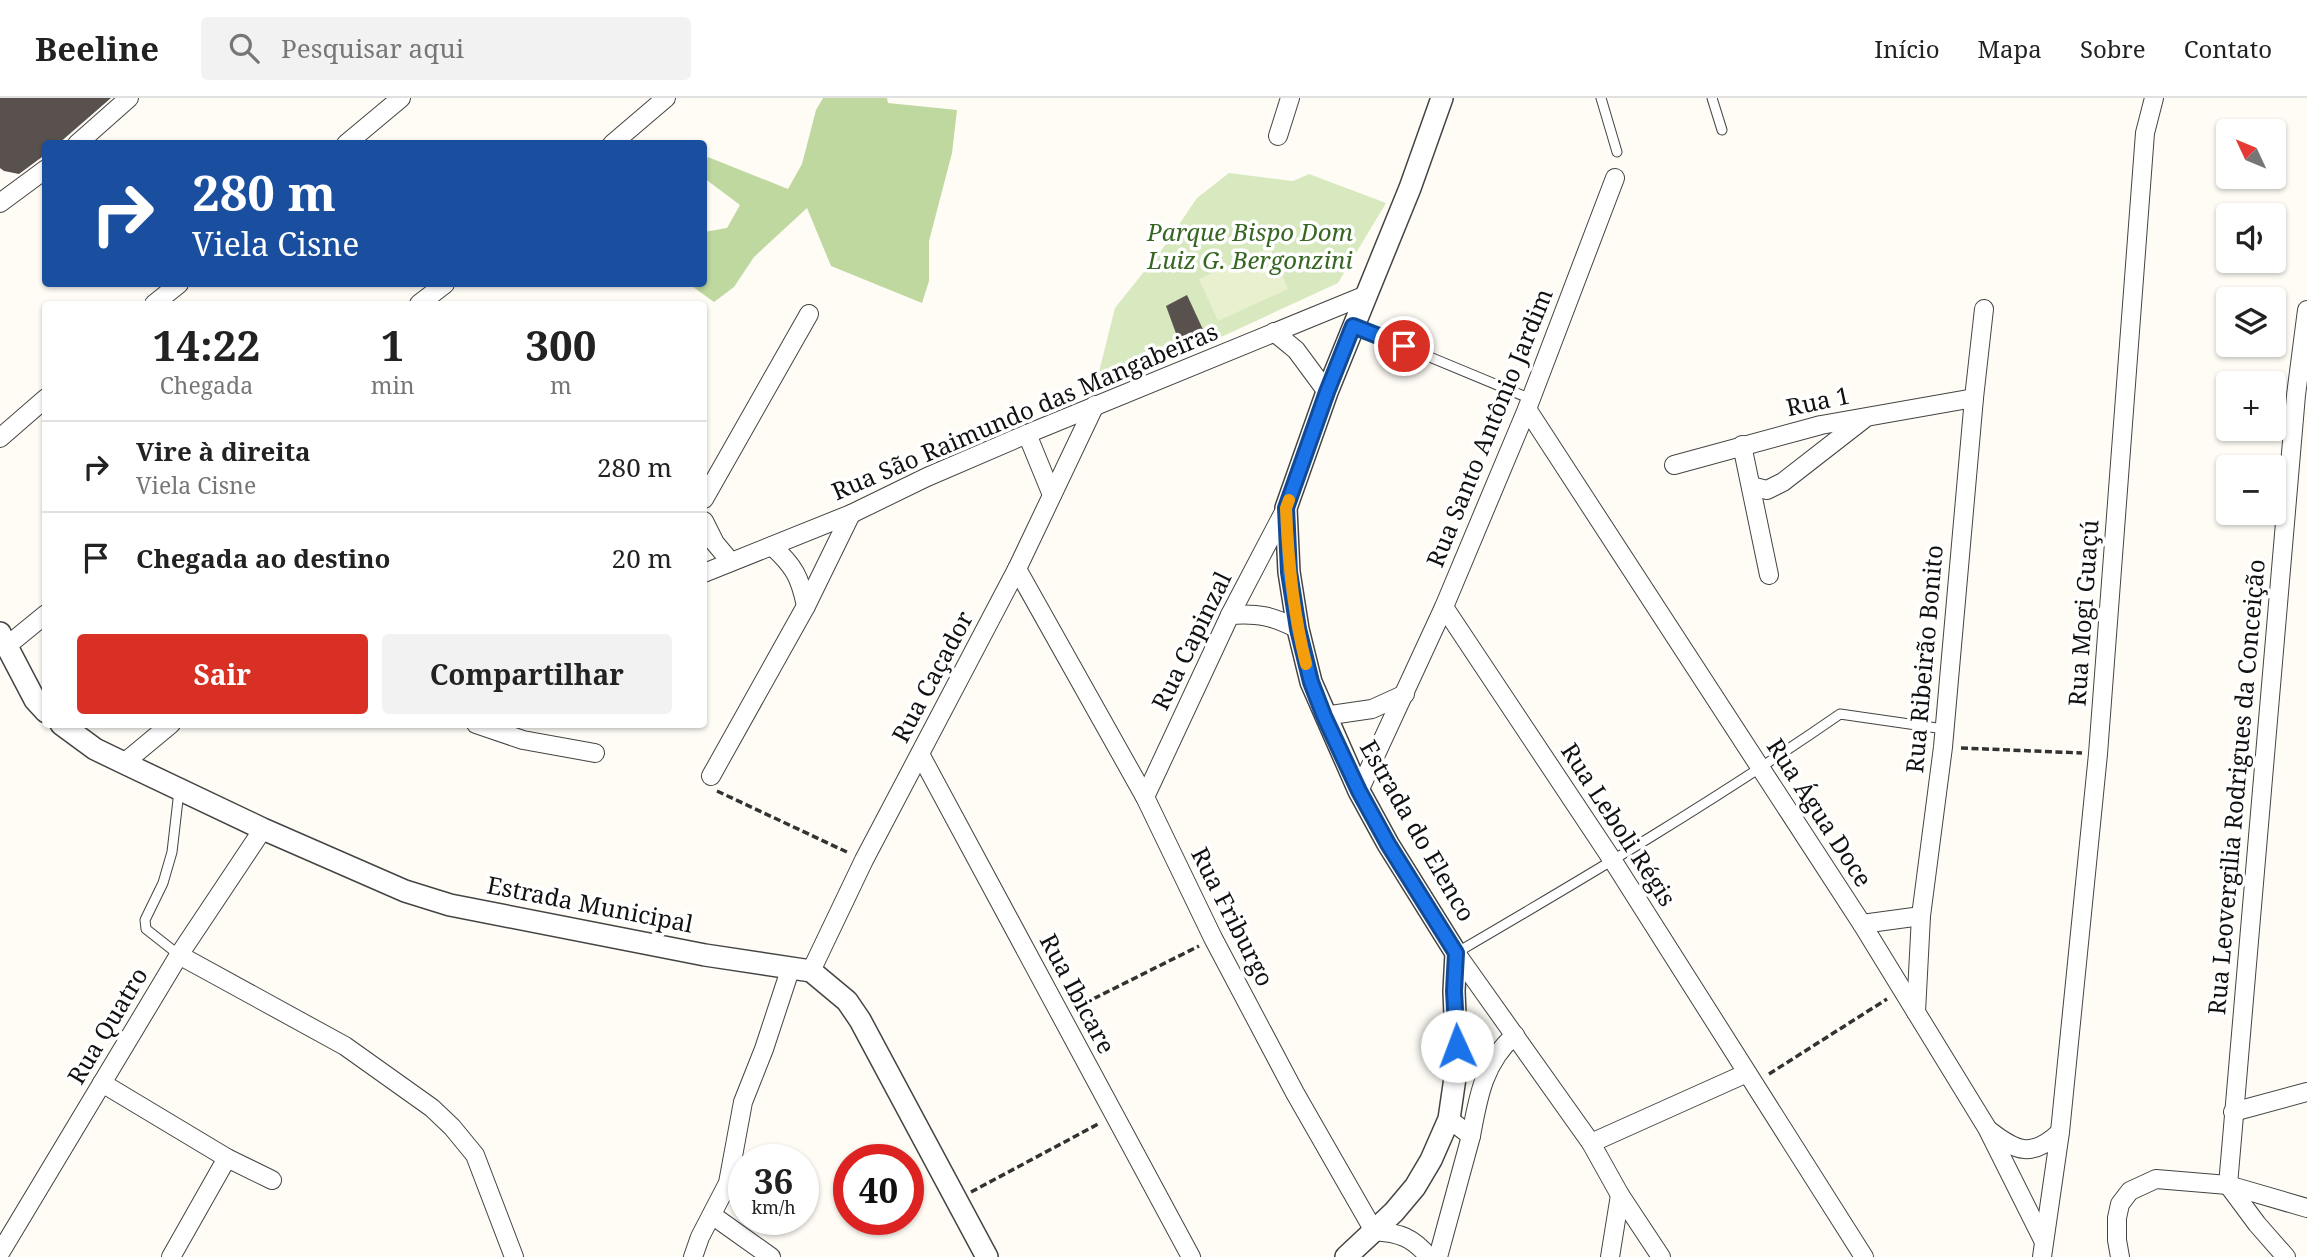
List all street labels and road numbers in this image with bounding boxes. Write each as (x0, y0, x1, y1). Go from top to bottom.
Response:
street label: Rua Santo Antônio Jardim (1418, 283, 1560, 572)
street label: Rua São Raimundo das Mangabeiras (826, 314, 1222, 507)
street label: Rua 1 (1783, 378, 1852, 423)
street label: Rua Mogi Guaçú (2060, 519, 2105, 707)
street label: Rua Ribeirão Bonito (1897, 543, 1950, 774)
street label: Rua Leovergilia Rodrigues da Conceição (2199, 558, 2272, 1016)
street label: Rua Capinzal (1143, 565, 1239, 715)
street label: Rua Caçador (883, 605, 980, 748)
street label: Rua Água Doce (1760, 731, 1881, 893)
street label: Estrada do Elenco (1353, 734, 1484, 927)
street label: Rua Leboli Régis (1554, 736, 1684, 912)
street label: Rua Friburgo (1184, 841, 1283, 991)
street label: Estrada Municipal (484, 867, 697, 940)
street label: Rua Ibicare (1033, 928, 1124, 1059)
street label: Rua Quatro (59, 961, 155, 1090)

